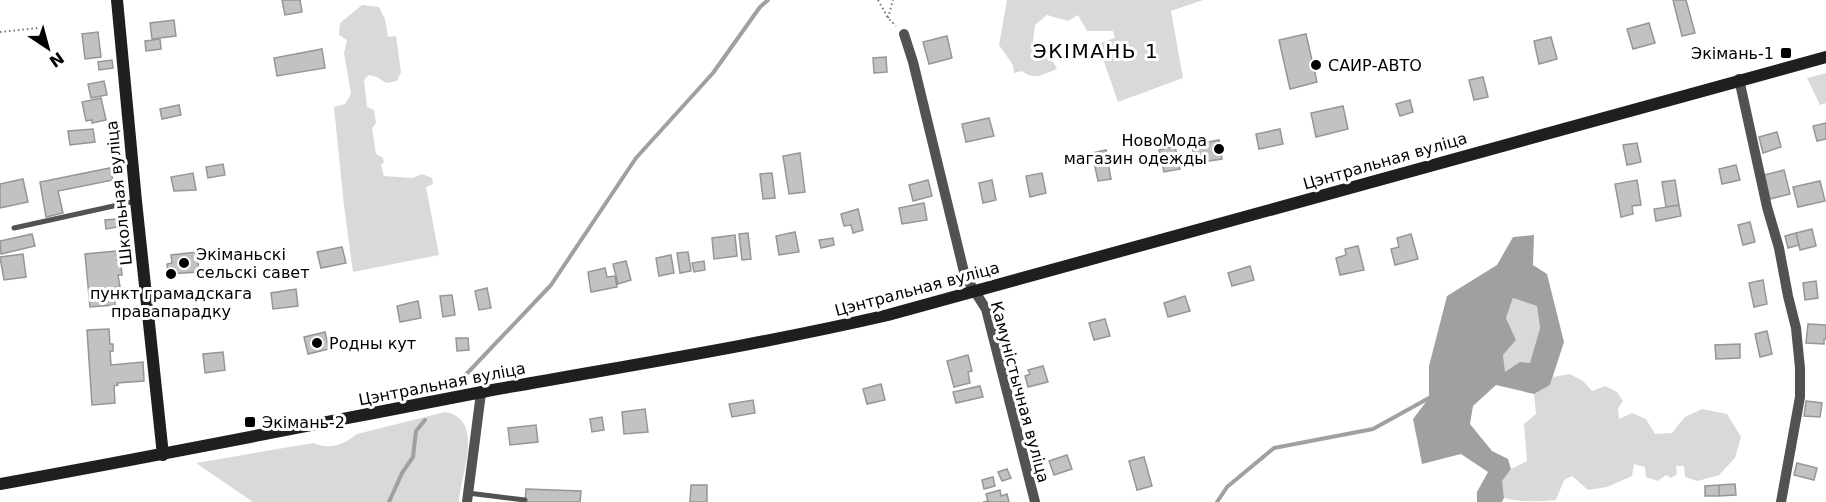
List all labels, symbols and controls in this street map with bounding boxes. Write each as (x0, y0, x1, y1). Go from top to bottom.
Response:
north arrow (18, 18, 78, 78)
district label: ЭКІМАНЬ 1 (1033, 39, 1159, 63)
place label: Экімань-1 (1691, 44, 1774, 63)
marker: Экімань-1 (1779, 46, 1793, 60)
text: N (46, 48, 68, 71)
place label: САИР-АВТО (1328, 56, 1422, 75)
marker: САИР-АВТО (1309, 58, 1323, 72)
street label: Школьная вуліца (102, 120, 136, 266)
street label: Цэнтральная вуліца (1301, 128, 1469, 194)
place label: НовоМода магазин одежды (1064, 131, 1207, 168)
marker: НовоМода магазин одежды (1212, 142, 1226, 156)
place label: Экіманьскі сельскі савет (196, 245, 309, 282)
marker: Экіманьскі сельскі савет (177, 256, 191, 270)
street label: Цэнтральная вуліца (833, 258, 1001, 320)
marker: пункт грамадскага правапарадку (164, 267, 178, 281)
place label: пункт грамадскага правапарадку (90, 284, 252, 321)
street label: Камуністычная вуліца (987, 299, 1053, 485)
place label: Родны кут (329, 334, 416, 353)
marker: Родны кут (310, 336, 324, 350)
street label: Цэнтральная вуліца (357, 358, 527, 410)
place label: Экімань-2 (262, 413, 345, 432)
marker: Экімань-2 (243, 415, 257, 429)

